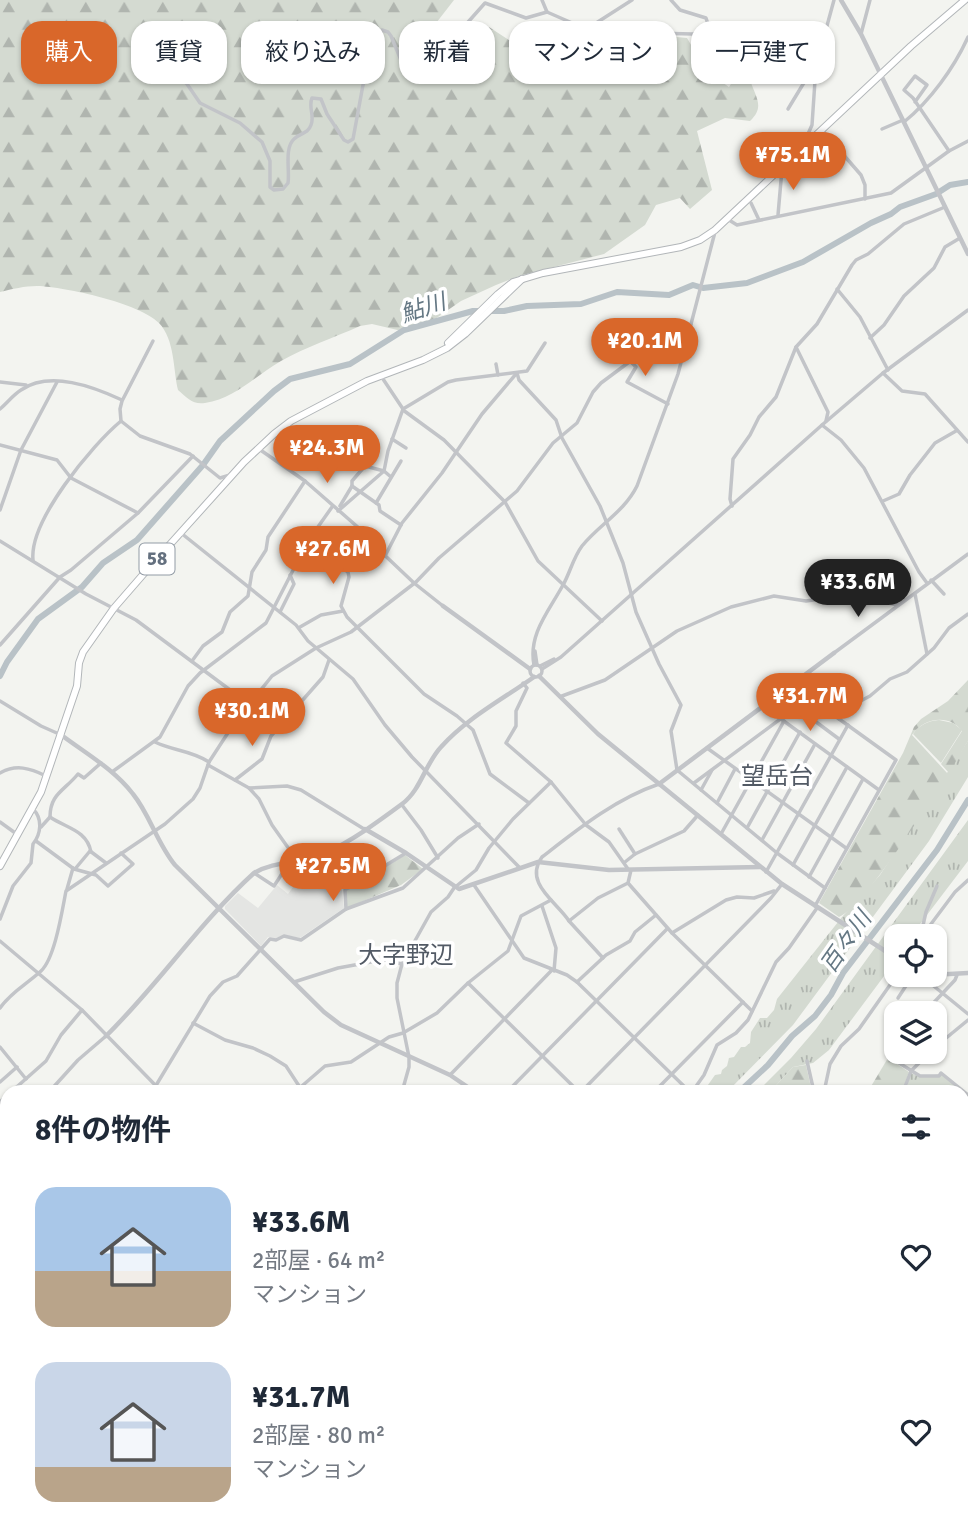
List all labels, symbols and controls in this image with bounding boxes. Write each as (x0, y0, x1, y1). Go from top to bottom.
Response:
chip: 購入 (21, 21, 117, 84)
chip: 賃貸 (131, 21, 227, 84)
chip: 絞り込み (241, 21, 385, 84)
chip: 新着 (399, 21, 495, 84)
chip: マンション (509, 21, 677, 84)
chip: 一戸建て (691, 21, 835, 84)
pin: ¥75.1M (736, 132, 850, 192)
text: ¥75.1M (755, 140, 831, 169)
water label: 鮎川 (397, 286, 452, 329)
pin: ¥20.1M (588, 318, 702, 378)
text: ¥20.1M (607, 326, 683, 355)
pin: ¥24.3M (270, 426, 384, 485)
text: ¥24.3M (289, 433, 365, 462)
pin: ¥27.6M (276, 526, 390, 586)
text: ¥27.6M (295, 534, 371, 563)
road number: 58 (140, 544, 174, 574)
pin: ¥33.6M (801, 560, 915, 619)
text: ¥33.6M (820, 567, 896, 596)
pin: ¥31.7M (753, 674, 867, 733)
text: ¥31.7M (772, 681, 848, 710)
pin: ¥30.1M (195, 688, 309, 748)
text: ¥30.1M (214, 696, 290, 725)
district label: 望岳台 (741, 761, 813, 791)
pin: ¥27.5M (276, 844, 390, 903)
text: ¥27.5M (295, 851, 371, 880)
water label: 百々川 (814, 903, 879, 979)
map controls (884, 924, 947, 1064)
button: locate (884, 924, 947, 987)
district label: 大字野辺 (358, 940, 454, 970)
button: layers (884, 1001, 947, 1064)
icon: filters (897, 1108, 935, 1146)
text: 8件の物件 (35, 1112, 171, 1149)
text: ¥33.6M (252, 1204, 350, 1241)
icon: home (91, 1215, 175, 1299)
icon: heart (897, 1238, 935, 1276)
text: 2部屋 · 64 m² (252, 1246, 385, 1275)
text: マンション (252, 1280, 367, 1309)
text: ¥31.7M (252, 1379, 350, 1416)
icon: home (91, 1390, 175, 1474)
icon: heart (897, 1413, 935, 1451)
text: 2部屋 · 80 m² (252, 1421, 385, 1450)
text: マンション (252, 1455, 367, 1484)

